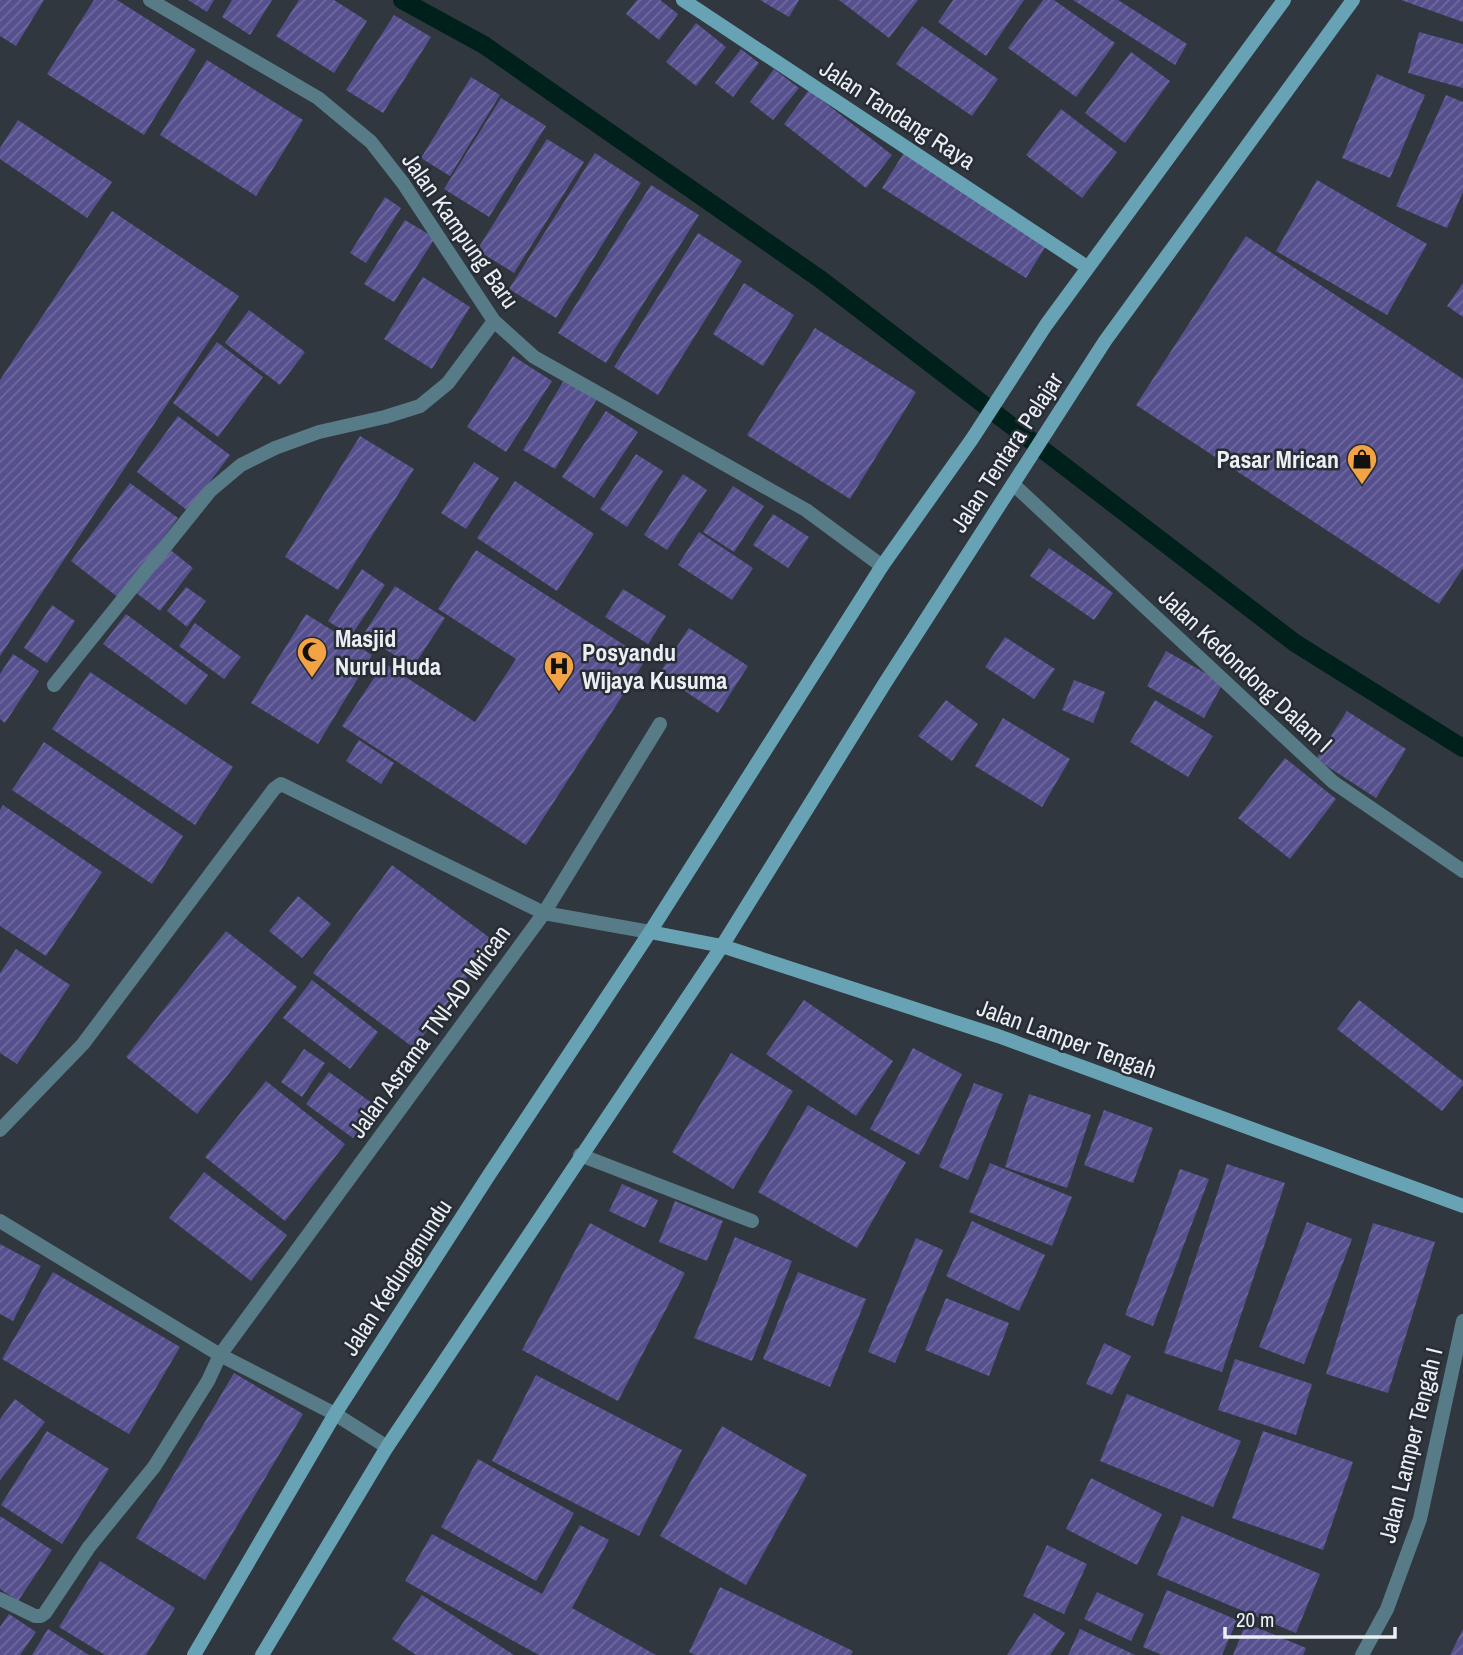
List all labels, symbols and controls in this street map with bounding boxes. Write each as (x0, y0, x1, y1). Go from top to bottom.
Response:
street label: Jalan Tandang Raya (814, 52, 982, 176)
street label: Jalan Kampung Baru (395, 146, 527, 314)
street label: Jalan Tentara Pelajar (942, 366, 1070, 538)
shop icon: Pasar Mrican (1345, 442, 1379, 486)
place label: Pasar Mrican (1216, 443, 1339, 475)
street label: Jalan Kedondong Dalam I (1152, 581, 1340, 759)
place label: Masjid Nurul Huda (335, 622, 441, 682)
mosque icon: Masjid Nurul Huda (295, 635, 329, 679)
place label: Posyandu Wijaya Kusuma (582, 636, 727, 696)
hospital icon: Posyandu Wijaya Kusuma (542, 649, 576, 693)
street label: Jalan Asrama TNI-AD Mrican (341, 918, 517, 1144)
street label: Jalan Lamper Tengah (973, 991, 1161, 1085)
street label: Jalan Kedungmundu (333, 1193, 459, 1361)
street label: Jalan Lamper Tengah I (1370, 1344, 1450, 1546)
scale bar (1225, 1596, 1395, 1640)
text: 20 m (1236, 1605, 1274, 1634)

